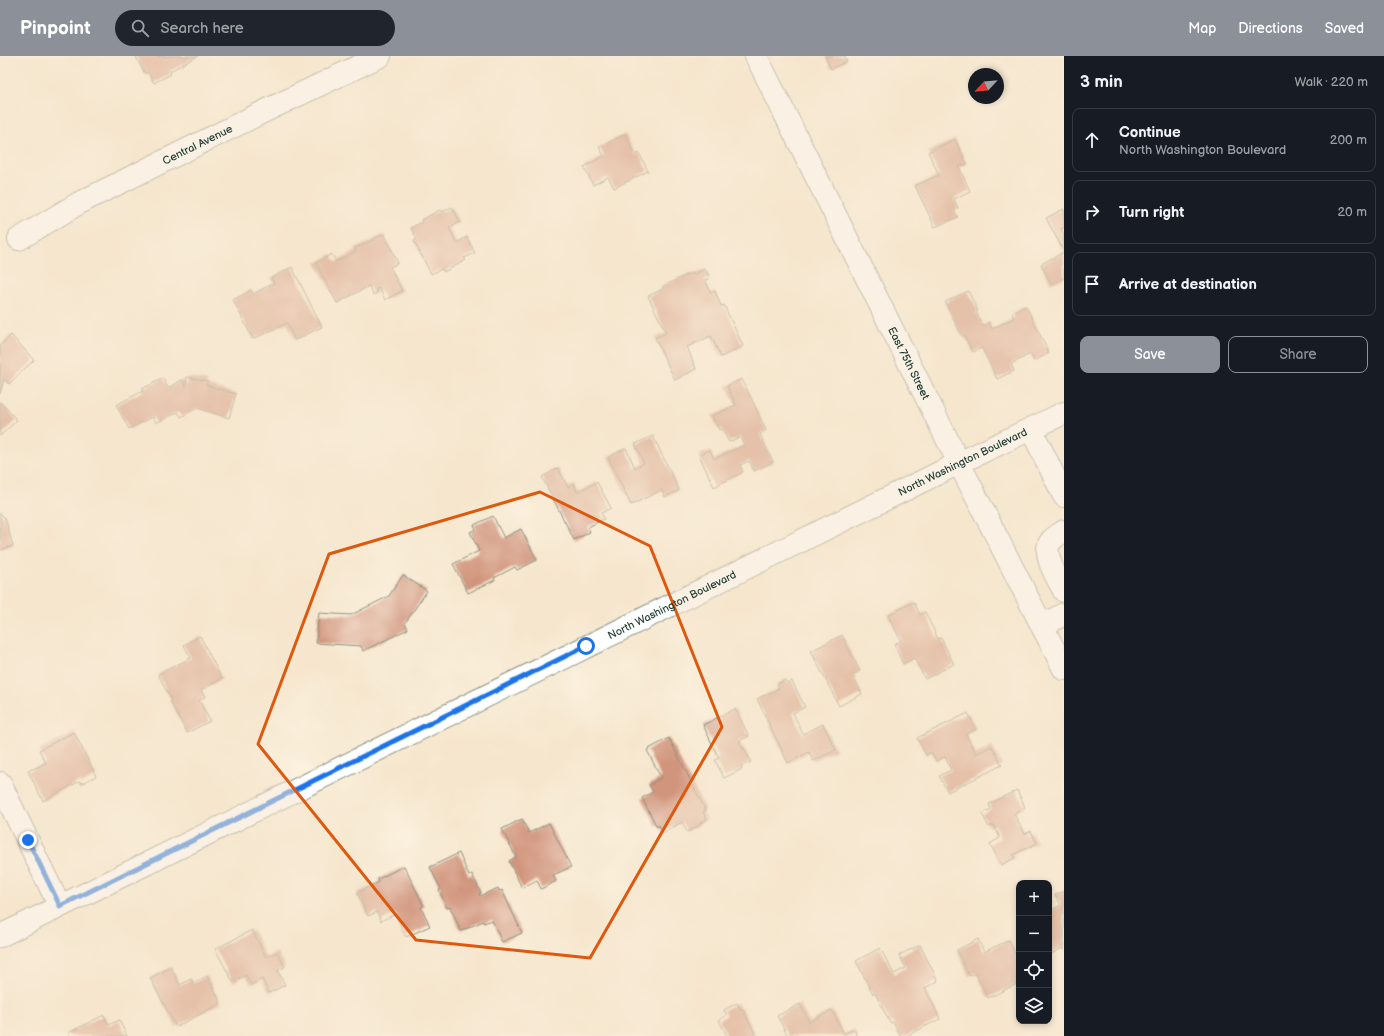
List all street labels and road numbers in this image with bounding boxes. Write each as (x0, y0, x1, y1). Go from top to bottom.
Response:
street label: Central Avenue (160, 122, 235, 168)
street label: East 75th Street (885, 325, 932, 402)
street label: North Washington Boulevard (896, 426, 1029, 499)
street label: North Washington Boulevard (606, 568, 738, 642)

